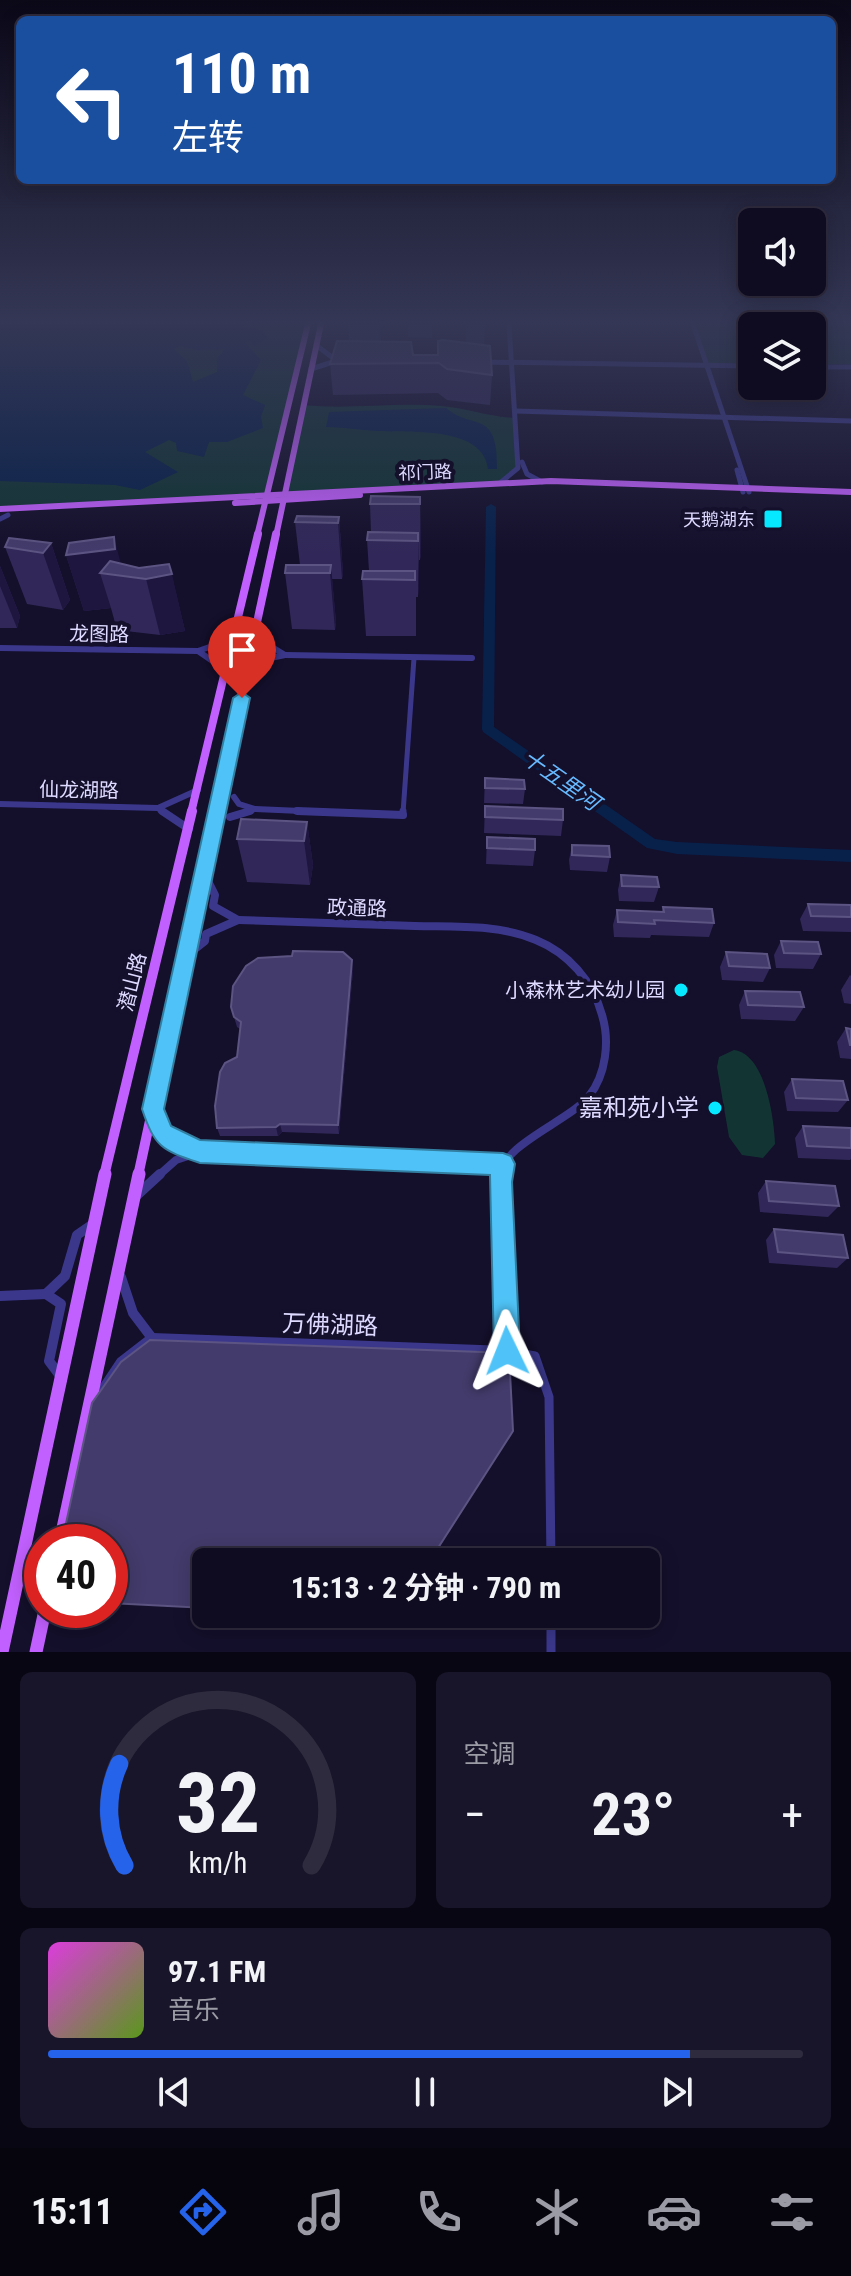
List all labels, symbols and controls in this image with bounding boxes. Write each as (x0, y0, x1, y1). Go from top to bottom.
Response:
text: 110 m (172, 41, 311, 107)
icon: left (40, 48, 144, 152)
text: 左转 (172, 117, 244, 159)
map controls (738, 208, 826, 400)
button: sound (738, 208, 826, 296)
button: layers (738, 312, 826, 400)
street label: 祁门路 (398, 461, 452, 483)
marker: 天鹅湖东 (762, 508, 784, 530)
place label: 天鹅湖东 (683, 509, 755, 530)
pin (208, 616, 276, 698)
street label: 龙图路 (69, 621, 129, 647)
icon: arrive (220, 628, 264, 672)
water label: 十五里河 (518, 745, 607, 818)
street label: 仙龙湖路 (39, 777, 119, 803)
street label: 政通路 (327, 895, 387, 921)
street label: 潜山路 (113, 950, 151, 1014)
place label: 小森林艺术幼儿园 (505, 978, 665, 1002)
marker: 小森林艺术幼儿园 (672, 981, 690, 999)
place label: 嘉和苑小学 (579, 1094, 699, 1122)
marker: 嘉和苑小学 (706, 1099, 724, 1117)
street label: 万佛湖路 (282, 1309, 378, 1341)
position arrow (465, 1309, 549, 1393)
speed limit sign: 40 (24, 1524, 128, 1628)
text: 15:13 · 2 分钟 · 790 m (291, 1570, 561, 1605)
text: 空调 (464, 1739, 516, 1769)
text: 32 (176, 1755, 260, 1852)
text: 23° (591, 1779, 675, 1850)
text: − (464, 1789, 486, 1841)
text: + (781, 1789, 803, 1841)
text: km/h (188, 1846, 247, 1880)
text: 97.1 FM (168, 1954, 266, 1989)
text: 音乐 (168, 1995, 220, 2025)
icon: previous (152, 2070, 196, 2114)
icon: pause (403, 2070, 447, 2114)
icon: next (655, 2070, 699, 2114)
icon: directions (175, 2184, 231, 2240)
icon: music (293, 2184, 349, 2240)
icon: phone (411, 2184, 467, 2240)
icon: climate (529, 2184, 585, 2240)
icon: car (646, 2184, 702, 2240)
icon: filters (764, 2184, 820, 2240)
text: 15:11 (31, 2191, 114, 2233)

